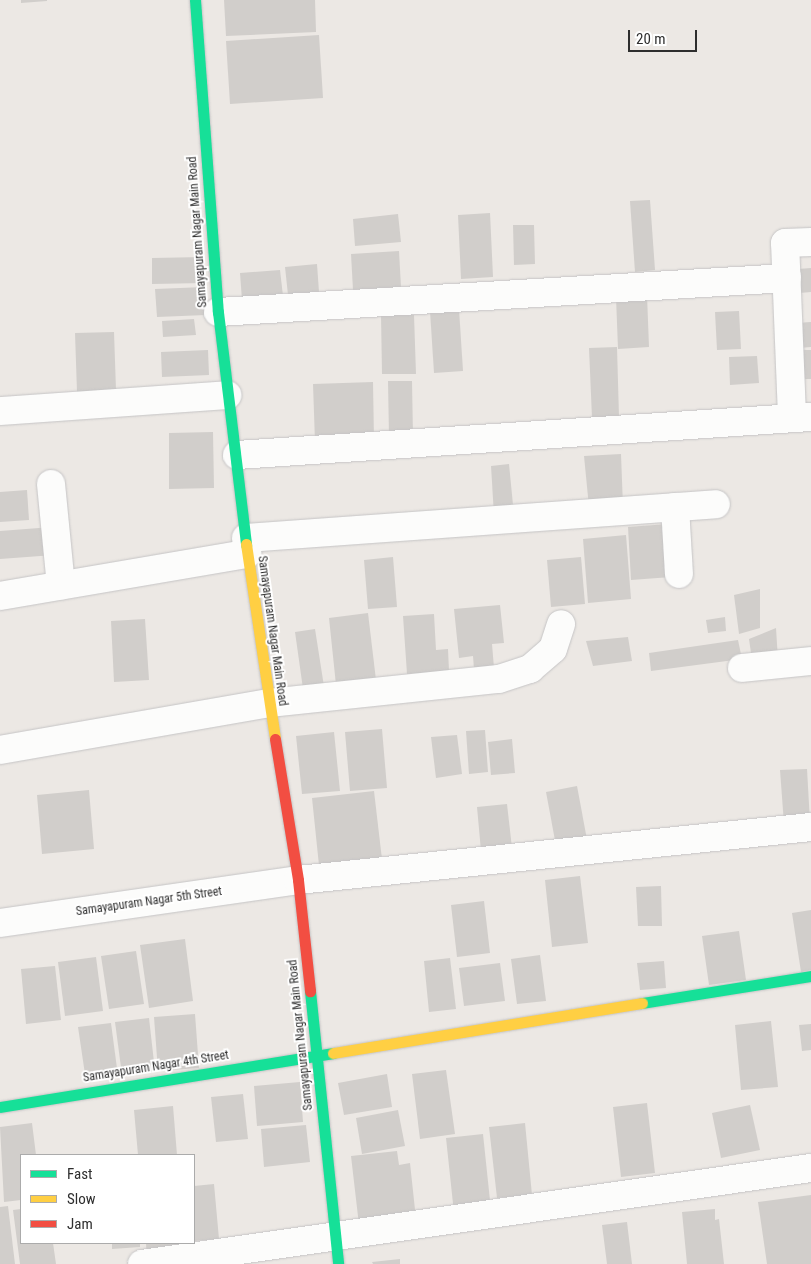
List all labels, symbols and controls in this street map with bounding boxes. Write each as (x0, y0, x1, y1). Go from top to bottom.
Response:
scale bar (631, 20, 700, 52)
text: 20 m (636, 30, 666, 48)
street label: Samayapuram Nagar Main Road (186, 156, 210, 308)
street label: Samayapuram Nagar Main Road (254, 555, 290, 707)
street label: Samayapuram Nagar 5th Street (75, 885, 223, 919)
street label: Samayapuram Nagar Main Road (286, 959, 316, 1111)
street label: Samayapuram Nagar 4th Street (82, 1048, 230, 1086)
legend (20, 1154, 195, 1244)
text: Fast (67, 1165, 92, 1183)
text: Slow (67, 1190, 96, 1208)
text: Jam (67, 1215, 93, 1233)

